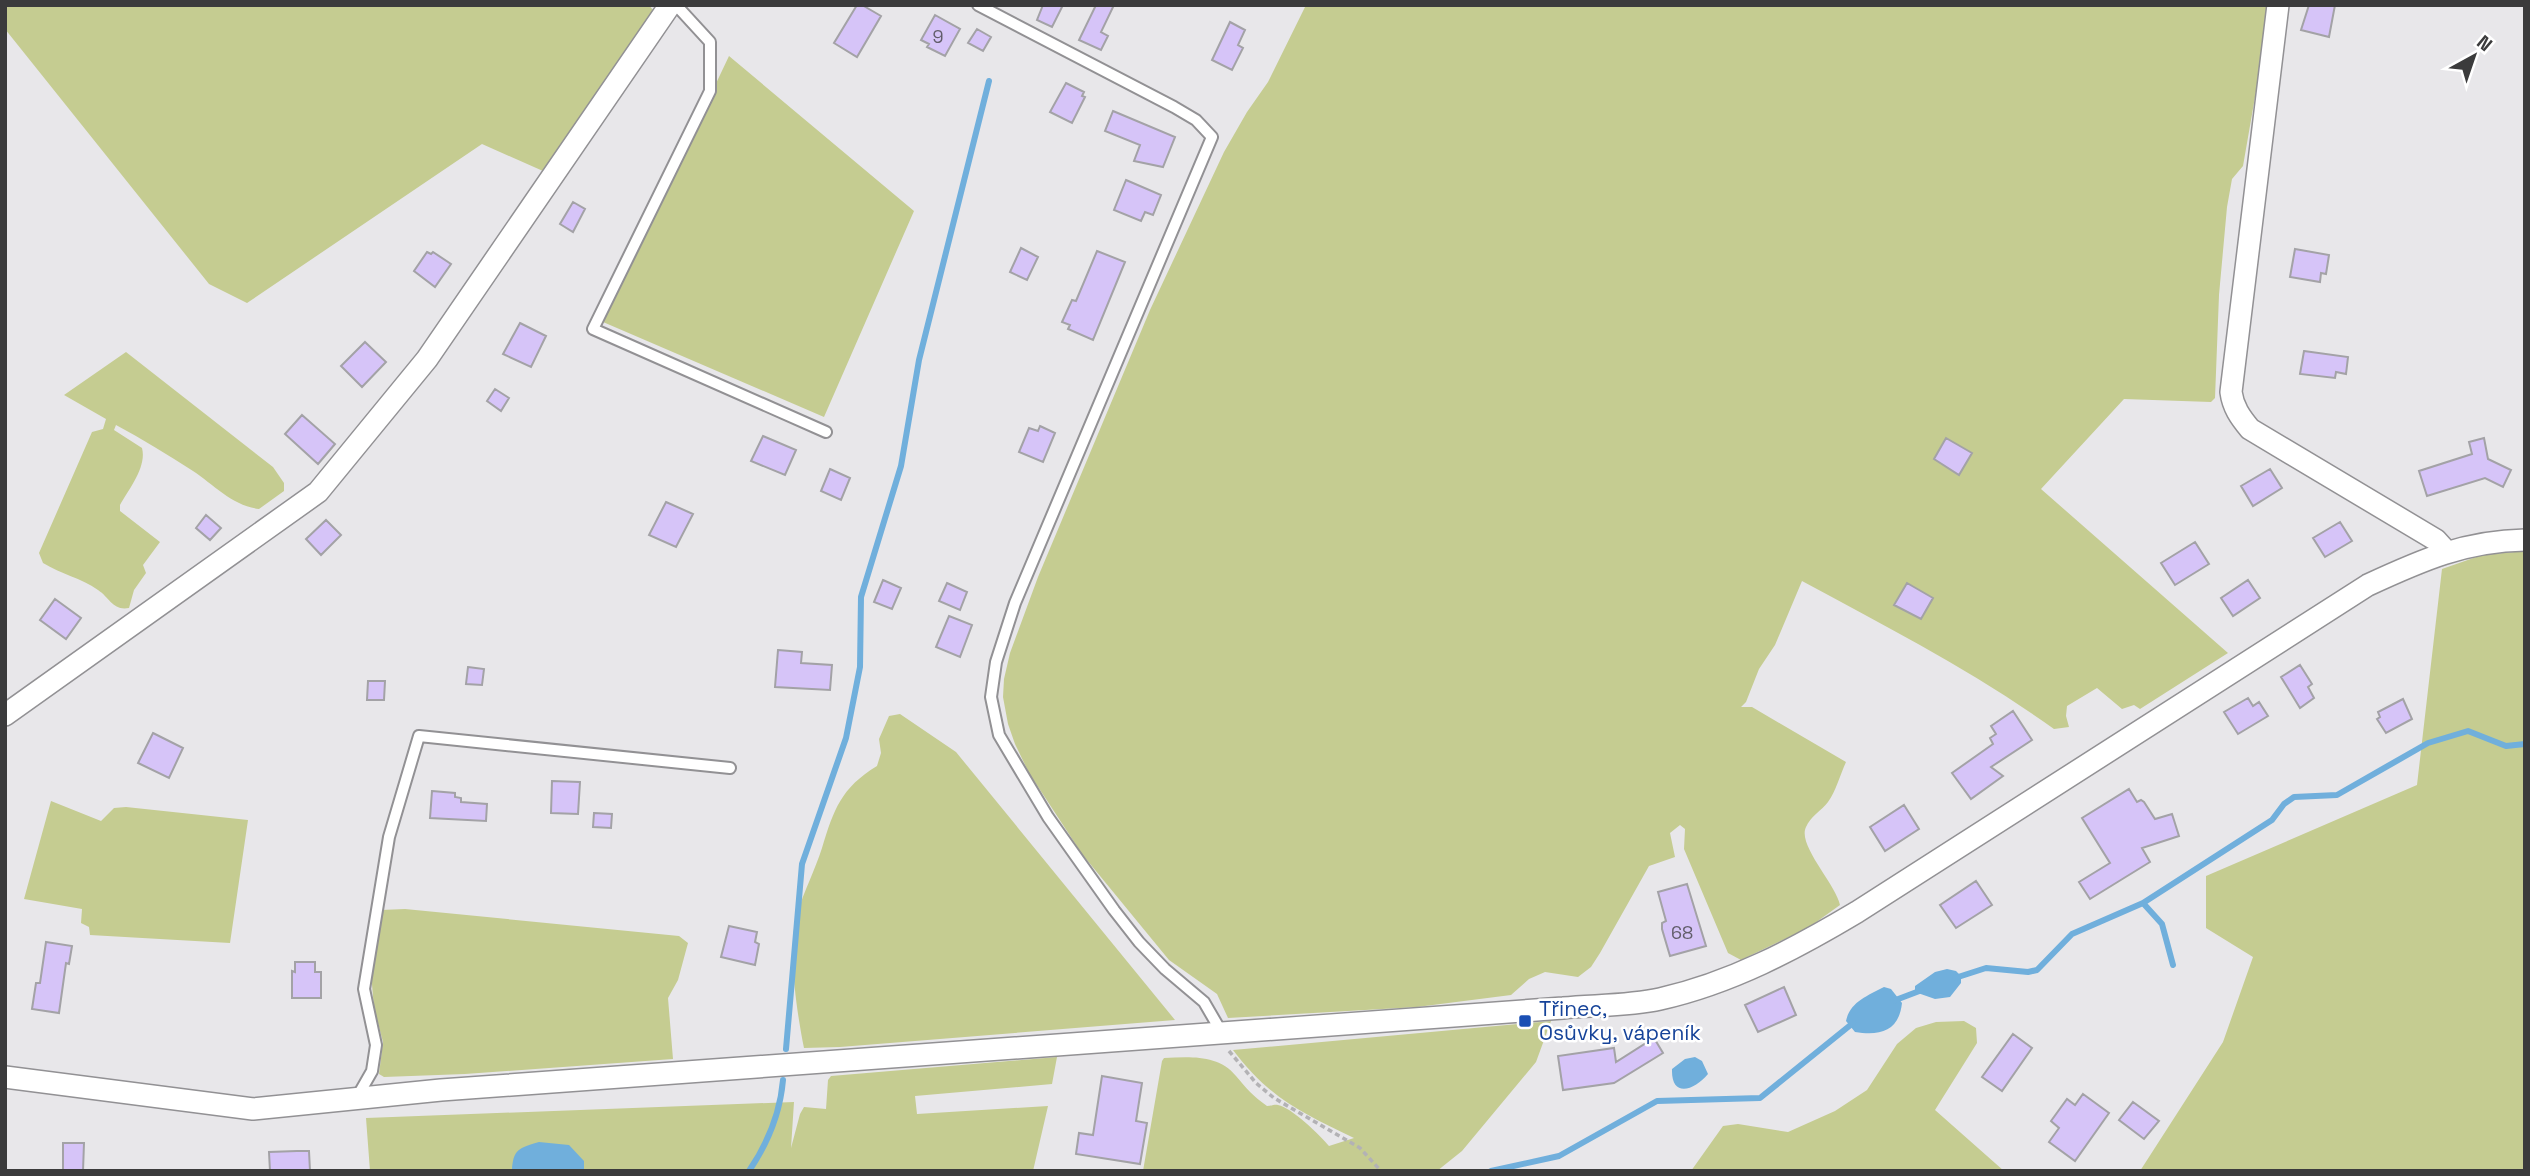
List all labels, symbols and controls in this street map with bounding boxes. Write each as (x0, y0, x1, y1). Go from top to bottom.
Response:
north arrow (2439, 21, 2509, 91)
house number: 9 (932, 25, 944, 48)
text: N (2472, 30, 2498, 57)
house number: 68 (1671, 921, 1693, 944)
place label: Třinec, Osůvky, vápeník (1539, 995, 1701, 1046)
marker: Třinec, Osůvky, vápeník (1517, 1013, 1533, 1029)

